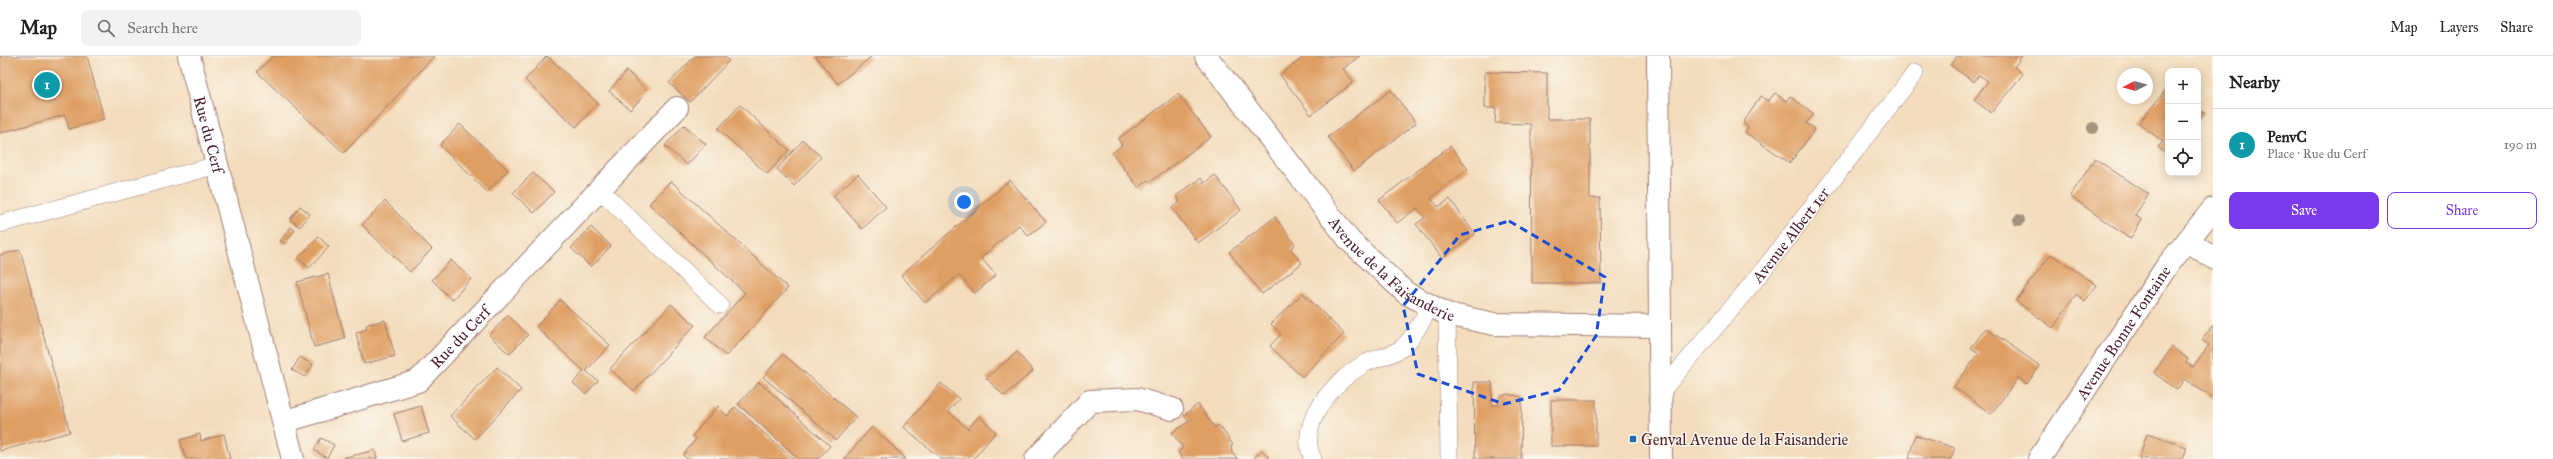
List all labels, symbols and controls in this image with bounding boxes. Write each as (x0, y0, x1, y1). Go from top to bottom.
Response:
search box (81, 10, 361, 46)
text: Map (20, 16, 57, 39)
icon: search (95, 17, 117, 39)
text: Search here (127, 19, 198, 37)
text: Map (2390, 19, 2418, 36)
text: Layers (2440, 19, 2478, 36)
text: Share (2500, 19, 2533, 36)
north arrow (2117, 68, 2153, 104)
map controls (2165, 68, 2201, 176)
button: + (2165, 68, 2201, 104)
pin: 1 (34, 70, 60, 100)
text: Nearby (2229, 72, 2280, 93)
street label: Rue du Cerf (190, 94, 229, 177)
button: − (2165, 104, 2201, 140)
text: PenvC (2267, 128, 2307, 146)
text: 1 (2239, 137, 2245, 153)
text: 190 m (2504, 137, 2537, 153)
button: locate (2165, 140, 2201, 176)
text: Place · Rue du Cerf (2267, 146, 2367, 162)
street label: Avenue Albert 1er (1747, 183, 1833, 287)
your location (954, 192, 974, 212)
button: Save (2229, 192, 2379, 229)
button: Share (2387, 192, 2537, 229)
street label: Avenue de la Faisanderie (1324, 212, 1456, 325)
street label: Avenue Bonne Fontaine (2071, 261, 2174, 404)
street label: Rue du Cerf (426, 300, 496, 372)
place label: Genval Avenue de la Faisanderie (1641, 430, 1849, 449)
marker: Genval Avenue de la Faisanderie (1628, 434, 1638, 444)

